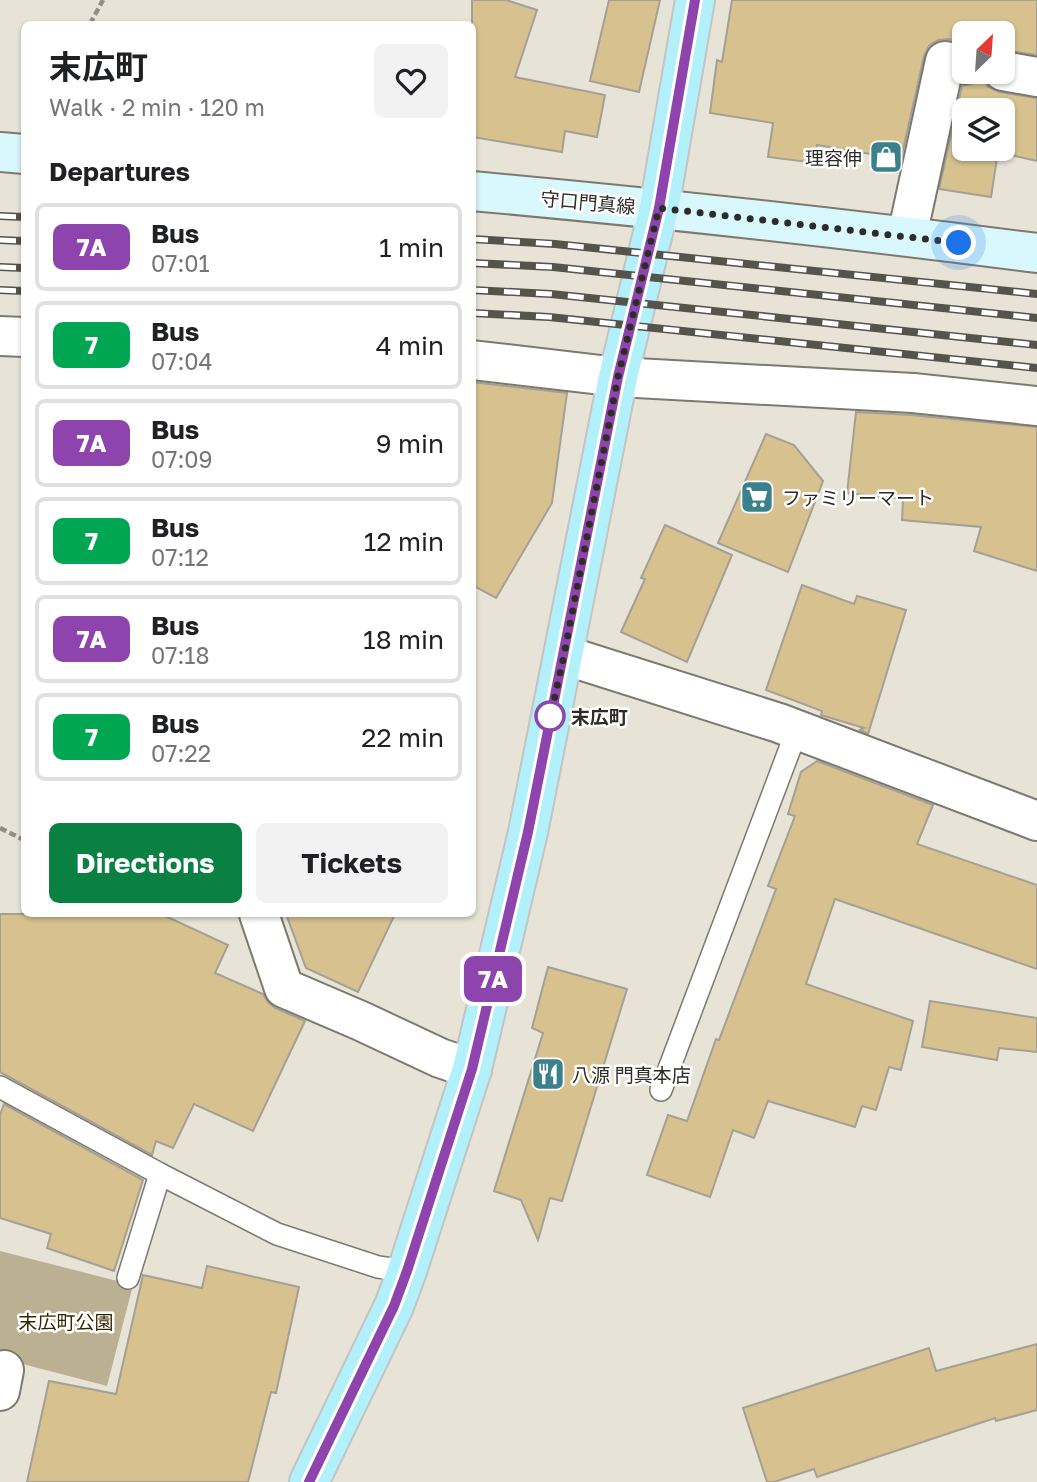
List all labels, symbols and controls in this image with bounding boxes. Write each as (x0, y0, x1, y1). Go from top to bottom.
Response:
north arrow (952, 21, 1015, 84)
map controls (952, 21, 1015, 161)
button: heart (374, 44, 448, 118)
text: 末広町 (49, 47, 148, 86)
text: Walk · 2 min · 120 m (49, 93, 265, 121)
button: layers (952, 98, 1015, 161)
shop icon: 理容伸 (867, 138, 905, 176)
place label: 理容伸 (805, 146, 862, 169)
text: Departures (49, 156, 190, 187)
street label: 守口門真線 (540, 186, 636, 218)
text: Bus (151, 218, 199, 249)
your location (941, 225, 976, 260)
text: 7A (76, 232, 107, 261)
text: 1 min (379, 232, 444, 263)
text: 07:01 (151, 249, 210, 277)
text: Bus (151, 316, 199, 347)
text: 7 (85, 330, 98, 359)
text: 4 min (376, 330, 444, 361)
text: 07:04 (151, 347, 213, 375)
text: Bus (151, 414, 199, 445)
text: 7A (76, 428, 107, 457)
text: 9 min (376, 428, 444, 459)
text: 07:09 (151, 445, 213, 473)
supermarket icon: ファミリーマート (738, 478, 776, 516)
place label: ファミリーマート (782, 486, 934, 509)
text: Bus (151, 512, 199, 543)
text: 7 (85, 526, 98, 555)
text: 12 min (364, 526, 444, 557)
text: 07:12 (151, 543, 209, 571)
text: Bus (151, 610, 199, 641)
text: 7A (76, 624, 107, 653)
text: 18 min (363, 624, 444, 655)
text: 07:18 (151, 641, 210, 669)
marker: 末広町 (535, 701, 565, 731)
place label: 末広町 (571, 705, 628, 728)
text: Bus (151, 708, 199, 739)
text: 7 (85, 722, 98, 751)
text: 22 min (361, 722, 444, 753)
text: 07:22 (151, 739, 211, 767)
button: Directions (49, 823, 242, 903)
button: Tickets (256, 823, 448, 903)
line badge: 7A (462, 956, 524, 1002)
text: 7A (478, 964, 508, 993)
restaurant icon: 八源 門真本店 (529, 1055, 567, 1093)
place label: 八源 門真本店 (572, 1063, 691, 1086)
park label: 末広町公園 (18, 1310, 114, 1333)

